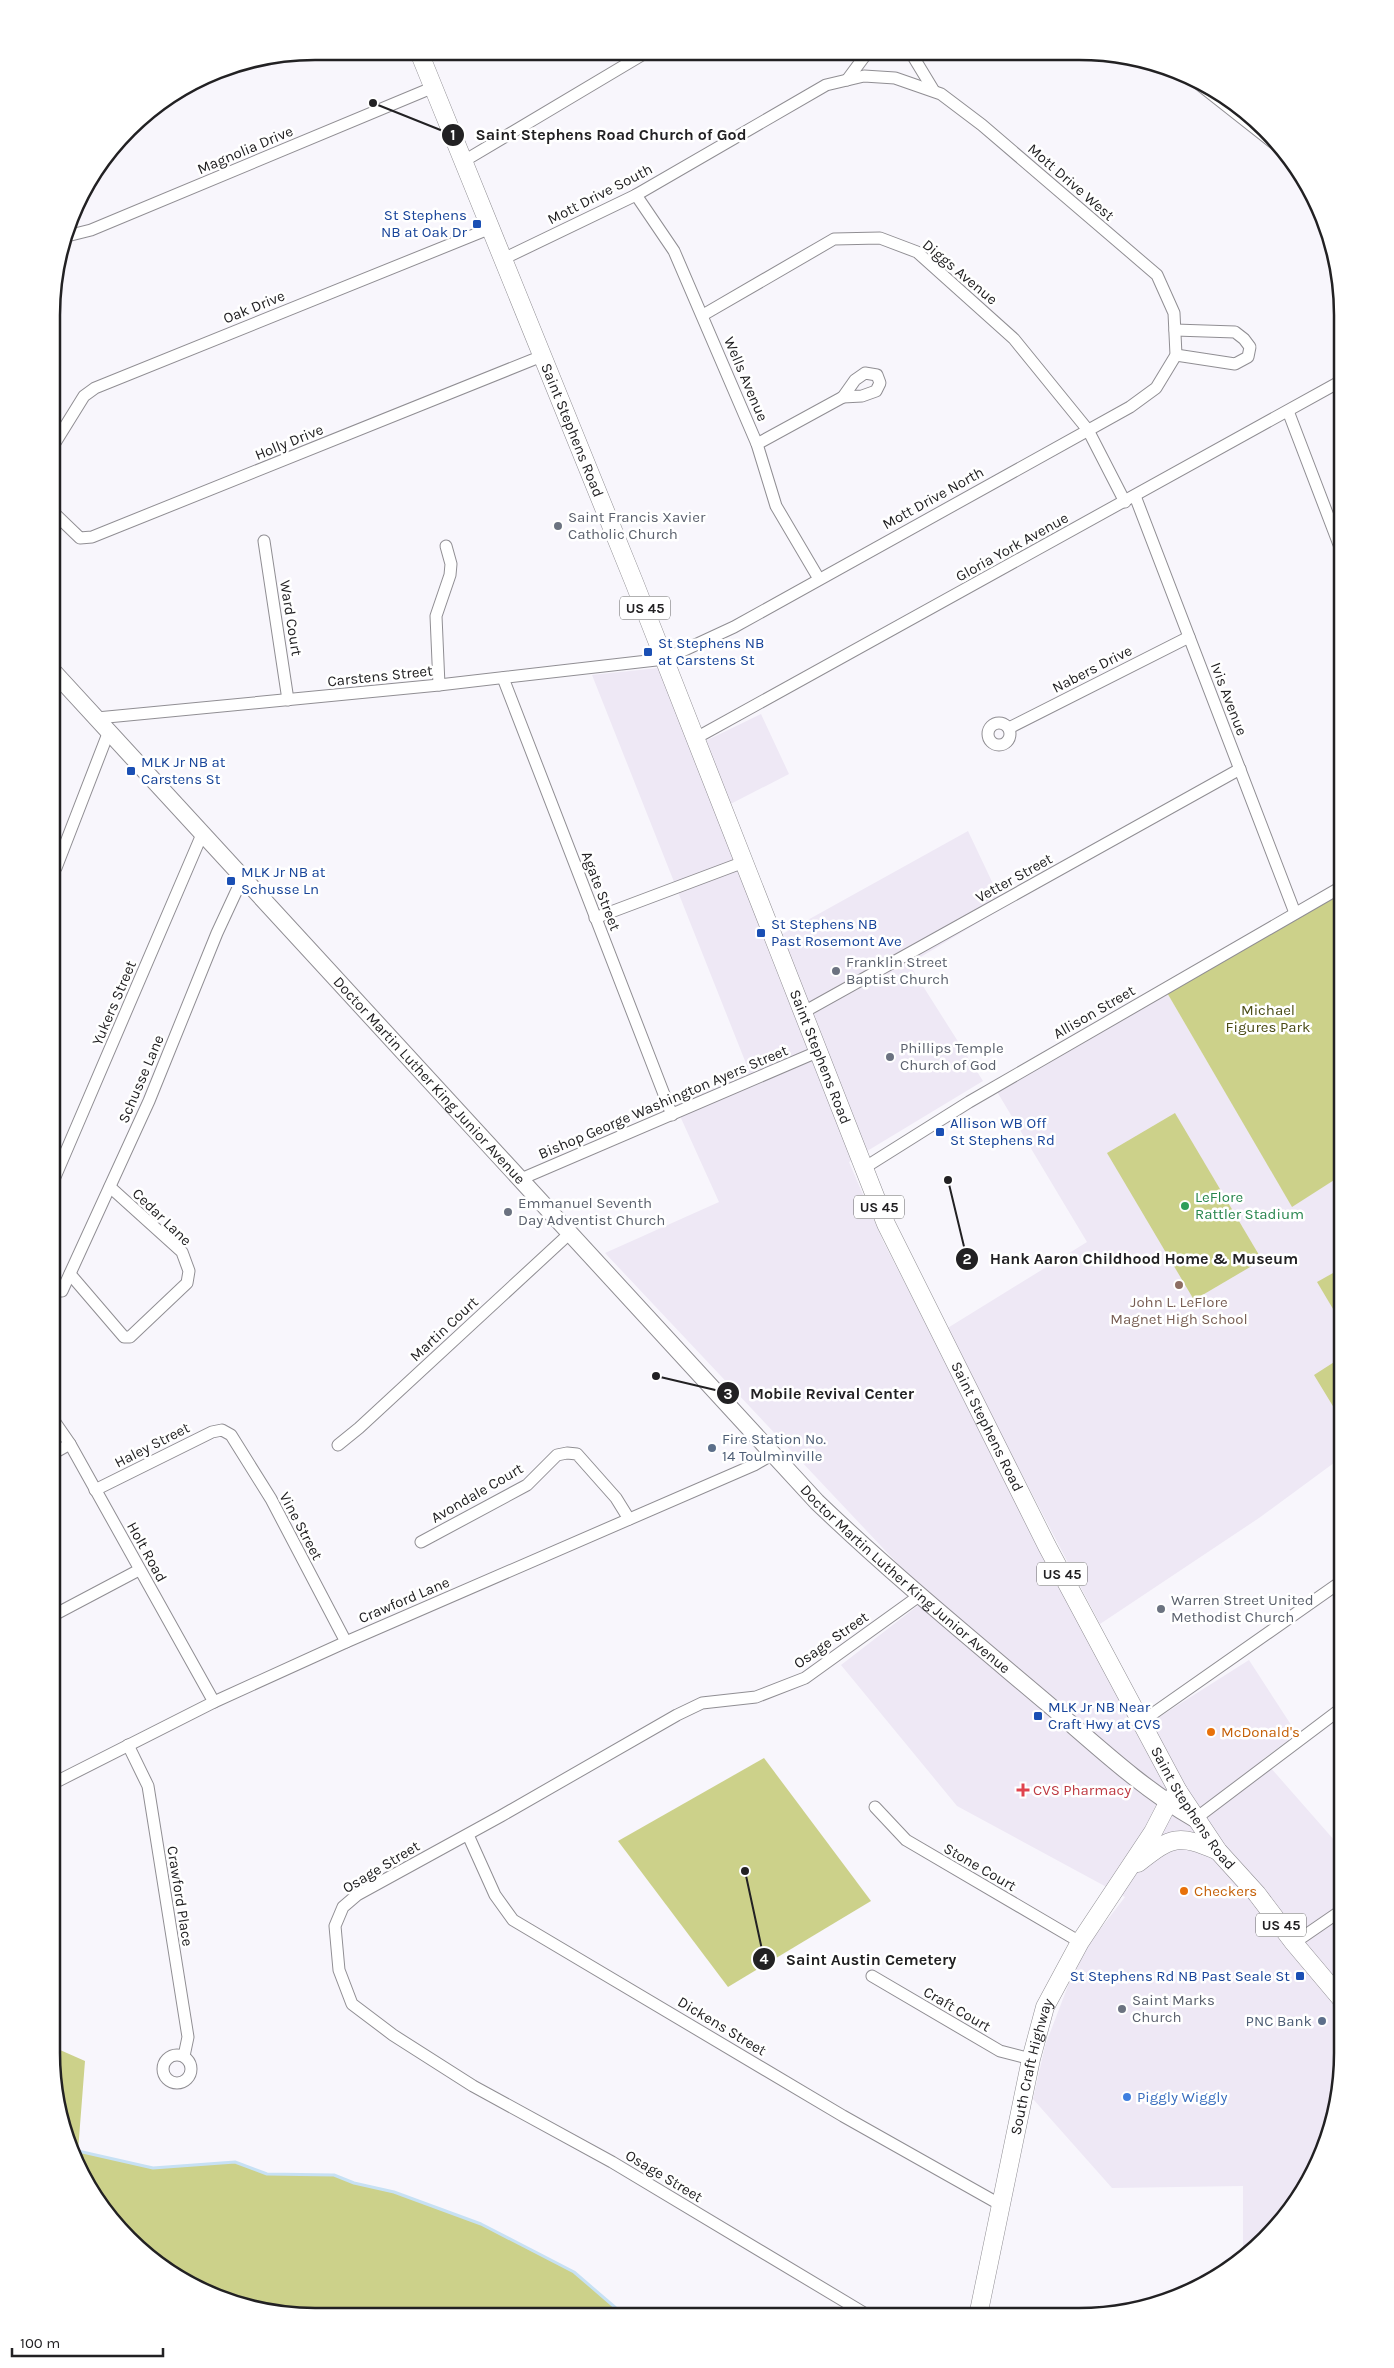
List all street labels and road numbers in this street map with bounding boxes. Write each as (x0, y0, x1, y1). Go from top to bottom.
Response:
street label: Magnolia Drive (194, 122, 296, 178)
street label: Mott Drive West (1024, 140, 1118, 225)
street label: Mott Drive South (545, 160, 655, 228)
street label: Diggs Avenue (919, 235, 1001, 309)
street label: Oak Drive (220, 286, 288, 328)
street label: Wells Avenue (720, 334, 772, 424)
street label: Saint Stephens Road (537, 360, 608, 500)
street label: Holly Drive (252, 420, 326, 464)
street label: Mott Drive North (879, 463, 987, 533)
street label: Gloria York Avenue (953, 509, 1071, 585)
street label: Ward Court (276, 579, 306, 658)
road number: US 45 (620, 596, 670, 620)
street label: Nabers Drive (1049, 641, 1135, 697)
street label: Ivis Avenue (1207, 660, 1251, 738)
street label: Carstens Street (326, 661, 434, 690)
street label: Agate Street (578, 849, 624, 934)
street label: Vetter Street (973, 849, 1056, 906)
street label: Yukers Street (88, 958, 140, 1048)
street label: Doctor Martin Luther King Junior Avenue (329, 973, 529, 1188)
street label: Allison Street (1050, 981, 1138, 1043)
street label: Saint Stephens Road (786, 987, 855, 1127)
street label: Schusse Lane (114, 1032, 168, 1126)
street label: Bishop George Washington Ayers Street (536, 1041, 791, 1163)
street label: Cedar Lane (129, 1184, 195, 1250)
road number: US 45 (854, 1196, 904, 1218)
street label: Martin Court (406, 1293, 482, 1365)
street label: Saint Stephens Road (947, 1358, 1027, 1494)
street label: Haley Street (111, 1418, 193, 1472)
street label: Avondale Court (428, 1459, 527, 1527)
street label: Doctor Martin Luther King Junior Avenue (796, 1481, 1014, 1677)
street label: Vine Street (276, 1489, 327, 1563)
street label: Holt Road (123, 1519, 171, 1585)
road number: US 45 (1037, 1562, 1087, 1586)
street label: Crawford Lane (356, 1573, 452, 1627)
street label: Osage Street (790, 1608, 872, 1672)
street label: Saint Stephens Road (1147, 1744, 1239, 1873)
street label: Osage Street (339, 1837, 423, 1897)
street label: Stone Court (941, 1839, 1020, 1895)
street label: Crawford Place (163, 1845, 197, 1947)
road number: US 45 (1256, 1914, 1306, 1936)
street label: Craft Court (920, 1983, 994, 2036)
street label: Dickens Street (675, 1993, 770, 2060)
street label: South Craft Highway (1007, 1995, 1057, 2137)
street label: Osage Street (622, 2146, 706, 2206)

